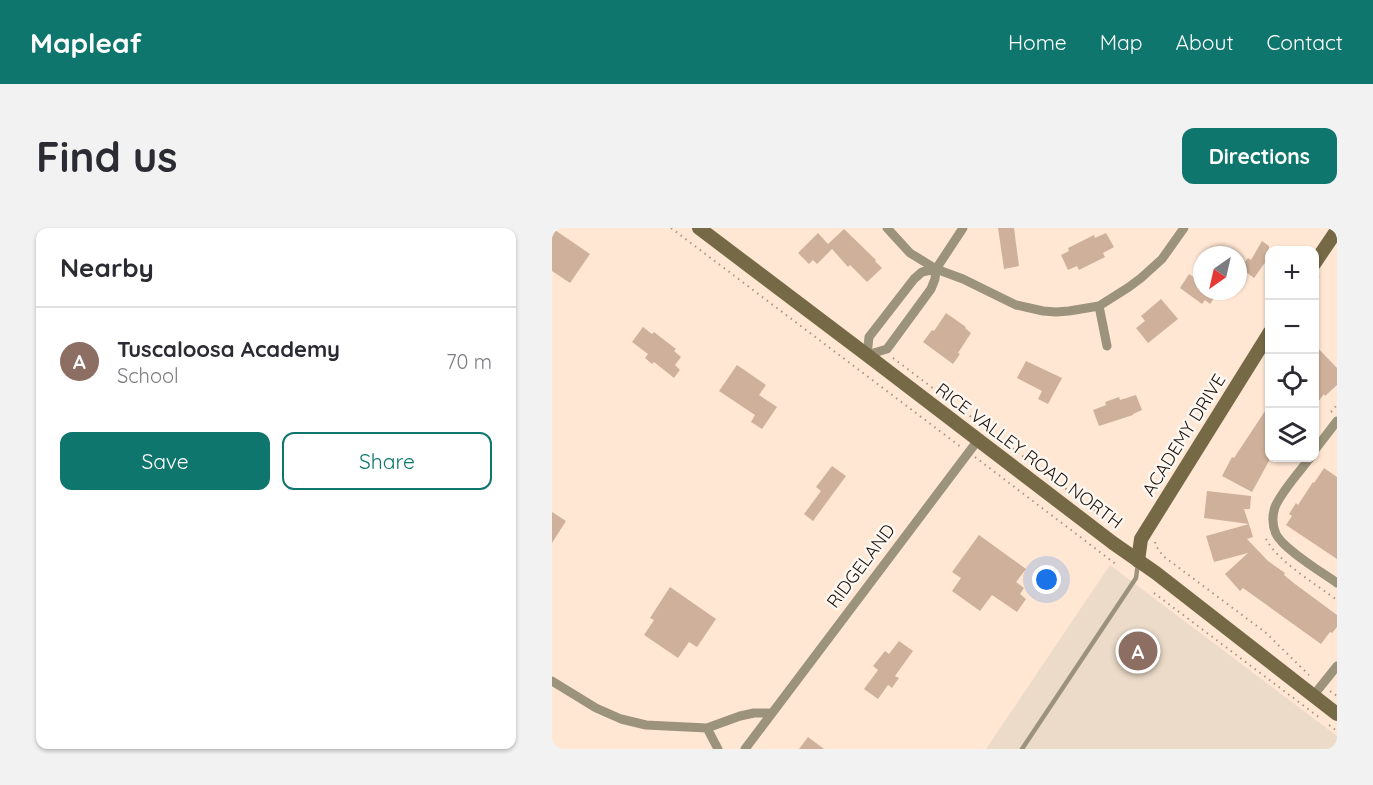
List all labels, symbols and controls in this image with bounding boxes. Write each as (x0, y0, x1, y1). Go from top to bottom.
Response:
text: Mapleaf (30, 25, 142, 60)
text: Home (1008, 29, 1067, 55)
text: Map (1100, 29, 1143, 55)
text: About (1176, 29, 1234, 55)
text: Contact (1267, 29, 1343, 55)
button: Directions (1182, 128, 1337, 184)
text: Find us (36, 130, 178, 183)
north arrow (1193, 246, 1247, 300)
map controls (1265, 246, 1319, 462)
button: + (1265, 246, 1319, 300)
text: Nearby (60, 251, 154, 284)
button: − (1265, 300, 1319, 354)
text: Tuscaloosa Academy (117, 335, 340, 363)
text: A (73, 349, 86, 374)
text: 70 m (446, 349, 492, 374)
button: locate (1265, 354, 1319, 408)
text: School (117, 363, 179, 388)
street label: ACADEMY DRIVE (1137, 369, 1230, 500)
street label: RICE VALLEY ROAD NORTH (931, 378, 1127, 534)
button: layers (1265, 408, 1319, 462)
button: Save (60, 432, 270, 490)
button: Share (282, 432, 492, 490)
street label: RIDGELAND (821, 519, 900, 612)
your location (1032, 565, 1061, 594)
pin: A (1118, 628, 1158, 674)

